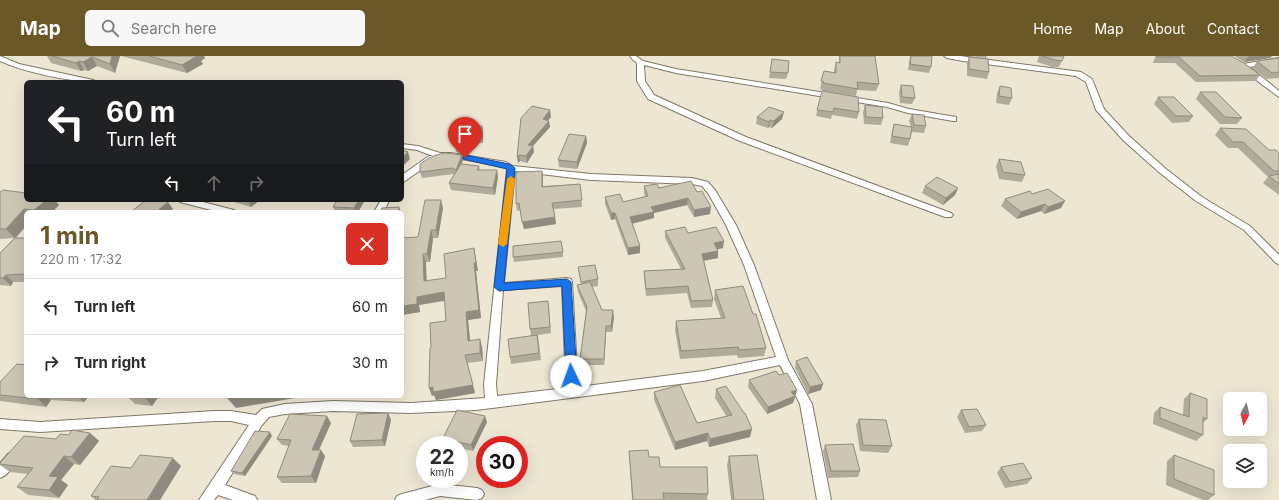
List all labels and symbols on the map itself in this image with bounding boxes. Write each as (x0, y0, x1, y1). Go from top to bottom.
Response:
pin (448, 117, 482, 158)
position arrow (550, 355, 592, 397)
north arrow (1223, 392, 1267, 436)
speed limit sign: 30 (476, 436, 528, 488)

